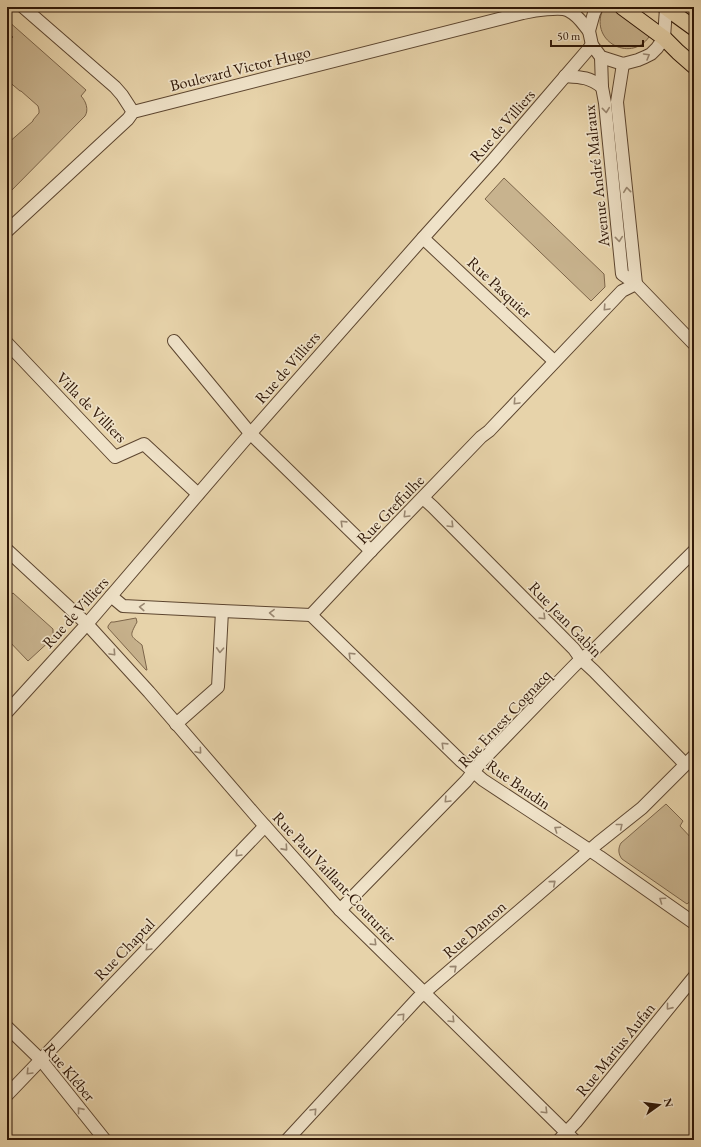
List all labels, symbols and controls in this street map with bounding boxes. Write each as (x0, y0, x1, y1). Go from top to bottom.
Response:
scale bar (551, 22, 643, 48)
text: 50 m (557, 28, 581, 44)
street label: Boulevard Victor Hugo (168, 41, 313, 96)
one-way arrow (643, 53, 650, 60)
street label: Rue de Villiers (465, 85, 540, 166)
street label: Avenue André Malraux (579, 104, 615, 249)
one-way arrow (601, 107, 610, 113)
one-way arrow (622, 187, 631, 193)
one-way arrow (614, 236, 623, 242)
street label: Rue Pasquier (463, 252, 537, 323)
one-way arrow (603, 303, 611, 311)
street label: Rue de Villiers (250, 327, 325, 408)
street label: Villa de Villiers (52, 367, 132, 447)
one-way arrow (513, 397, 521, 405)
street label: Rue Greffulhe (352, 470, 429, 548)
one-way arrow (403, 510, 411, 518)
one-way arrow (446, 520, 454, 528)
one-way arrow (340, 521, 348, 528)
street label: Rue de Villiers (38, 572, 113, 653)
street label: Rue Jean Gabin (524, 577, 607, 662)
one-way arrow (139, 602, 145, 611)
one-way arrow (269, 609, 275, 617)
one-way arrow (538, 612, 546, 620)
one-way arrow (216, 647, 225, 653)
one-way arrow (108, 648, 116, 656)
one-way arrow (348, 652, 356, 660)
street label: Rue Ernest Cognacq (453, 664, 556, 772)
one-way arrow (441, 742, 449, 750)
one-way arrow (194, 746, 201, 753)
street label: Rue Baudin (482, 755, 555, 815)
one-way arrow (444, 795, 452, 803)
street label: Rue Paul Vaillant-Couturier (268, 807, 402, 948)
one-way arrow (615, 823, 622, 830)
one-way arrow (555, 827, 562, 834)
one-way arrow (280, 843, 287, 851)
one-way arrow (235, 849, 243, 857)
one-way arrow (548, 880, 555, 887)
street label: Rue Danton (438, 896, 511, 963)
one-way arrow (659, 897, 666, 905)
street label: Rue Chaptal (89, 914, 159, 985)
one-way arrow (369, 938, 377, 946)
one-way arrow (145, 943, 153, 951)
one-way arrow (449, 965, 457, 972)
street label: Rue Marius Aufan (571, 998, 660, 1101)
one-way arrow (667, 1002, 674, 1009)
one-way arrow (397, 1013, 405, 1021)
one-way arrow (447, 1015, 455, 1023)
street label: Rue Kléber (39, 1039, 101, 1106)
one-way arrow (26, 1067, 34, 1075)
north arrow (639, 1085, 679, 1125)
text: N (661, 1097, 677, 1109)
one-way arrow (540, 1107, 548, 1114)
one-way arrow (78, 1108, 85, 1115)
one-way arrow (309, 1108, 317, 1116)

